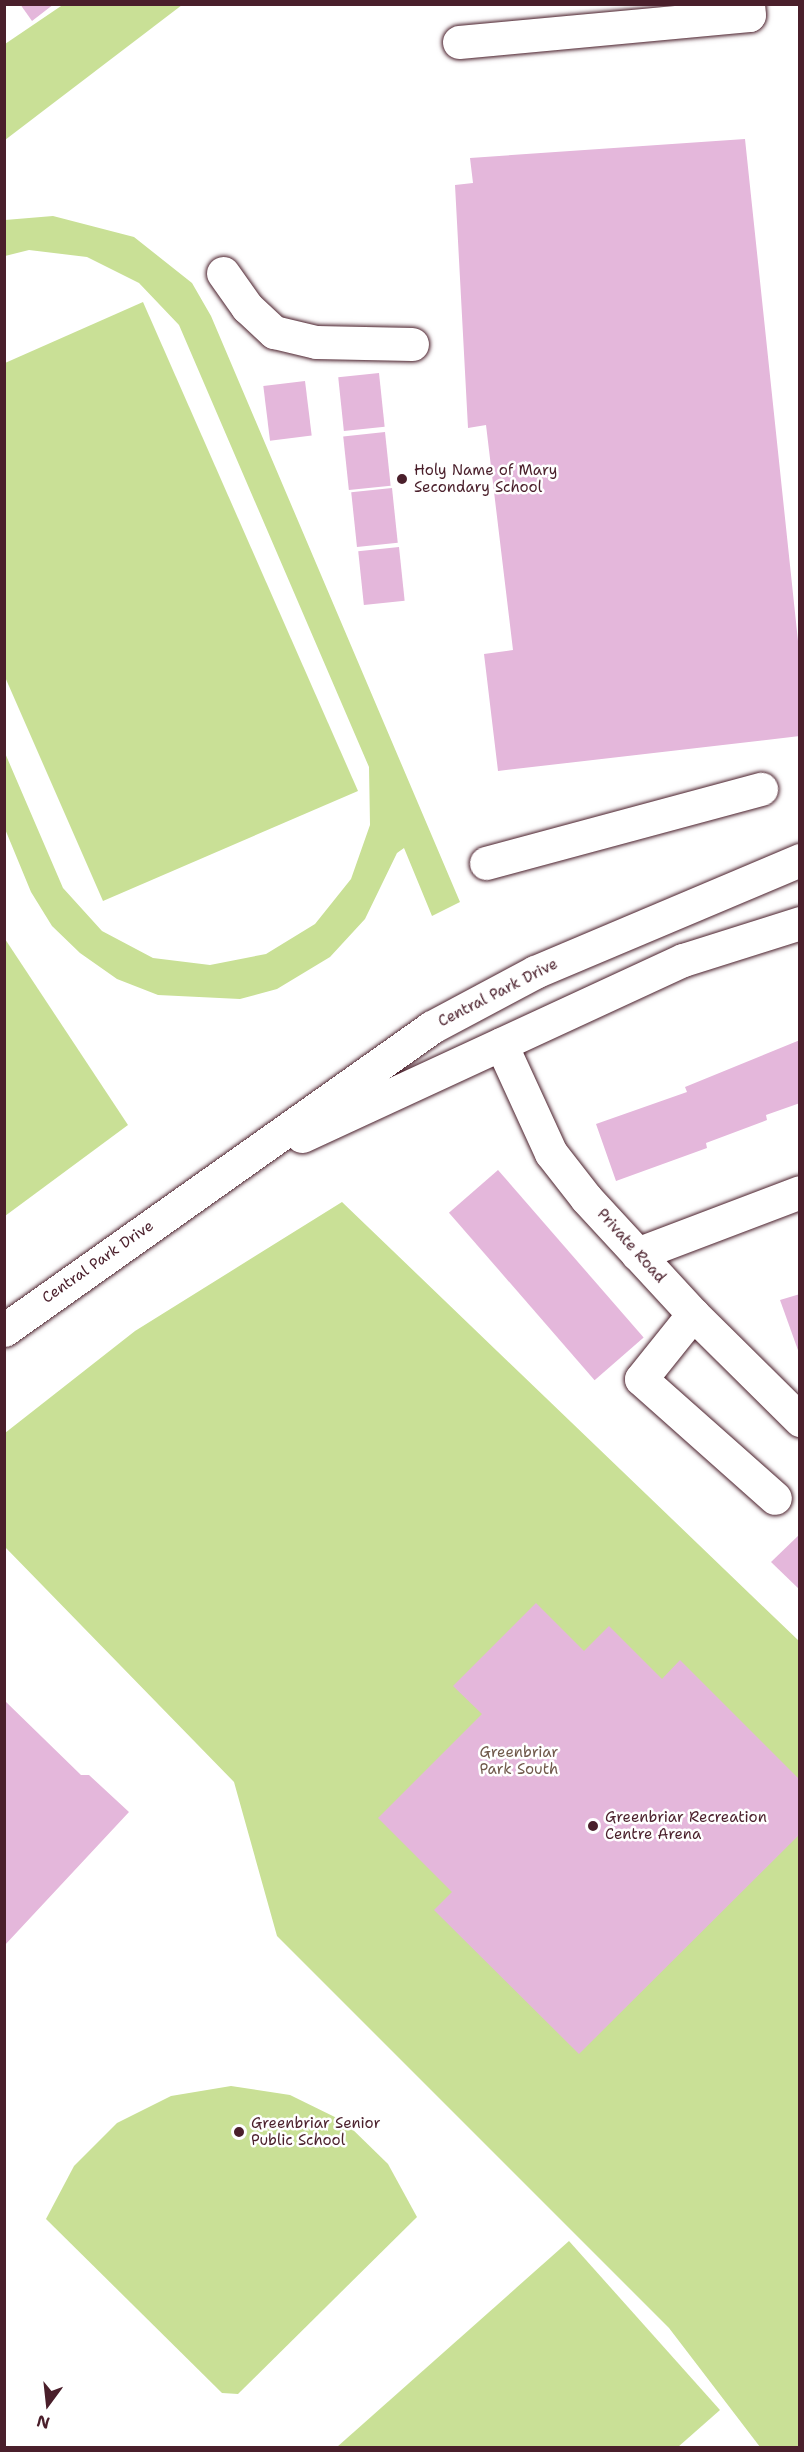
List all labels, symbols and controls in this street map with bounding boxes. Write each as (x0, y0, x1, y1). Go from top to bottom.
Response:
place label: Holy Name of Mary Secondary School (414, 461, 557, 496)
marker: Holy Name of Mary Secondary School (395, 472, 409, 486)
street label: Central Park Drive (435, 955, 561, 1031)
street label: Private Road (593, 1205, 669, 1287)
street label: Central Park Drive (39, 1217, 157, 1307)
park label: Greenbriar Park South (480, 1743, 558, 1778)
place label: Greenbriar Recreation Centre Arena (605, 1808, 767, 1843)
marker: Greenbriar Recreation Centre Arena (586, 1819, 600, 1833)
place label: Greenbriar Senior Public School (251, 2114, 381, 2149)
marker: Greenbriar Senior Public School (232, 2125, 246, 2139)
north arrow (18, 2374, 78, 2434)
text: N (34, 2410, 52, 2434)

